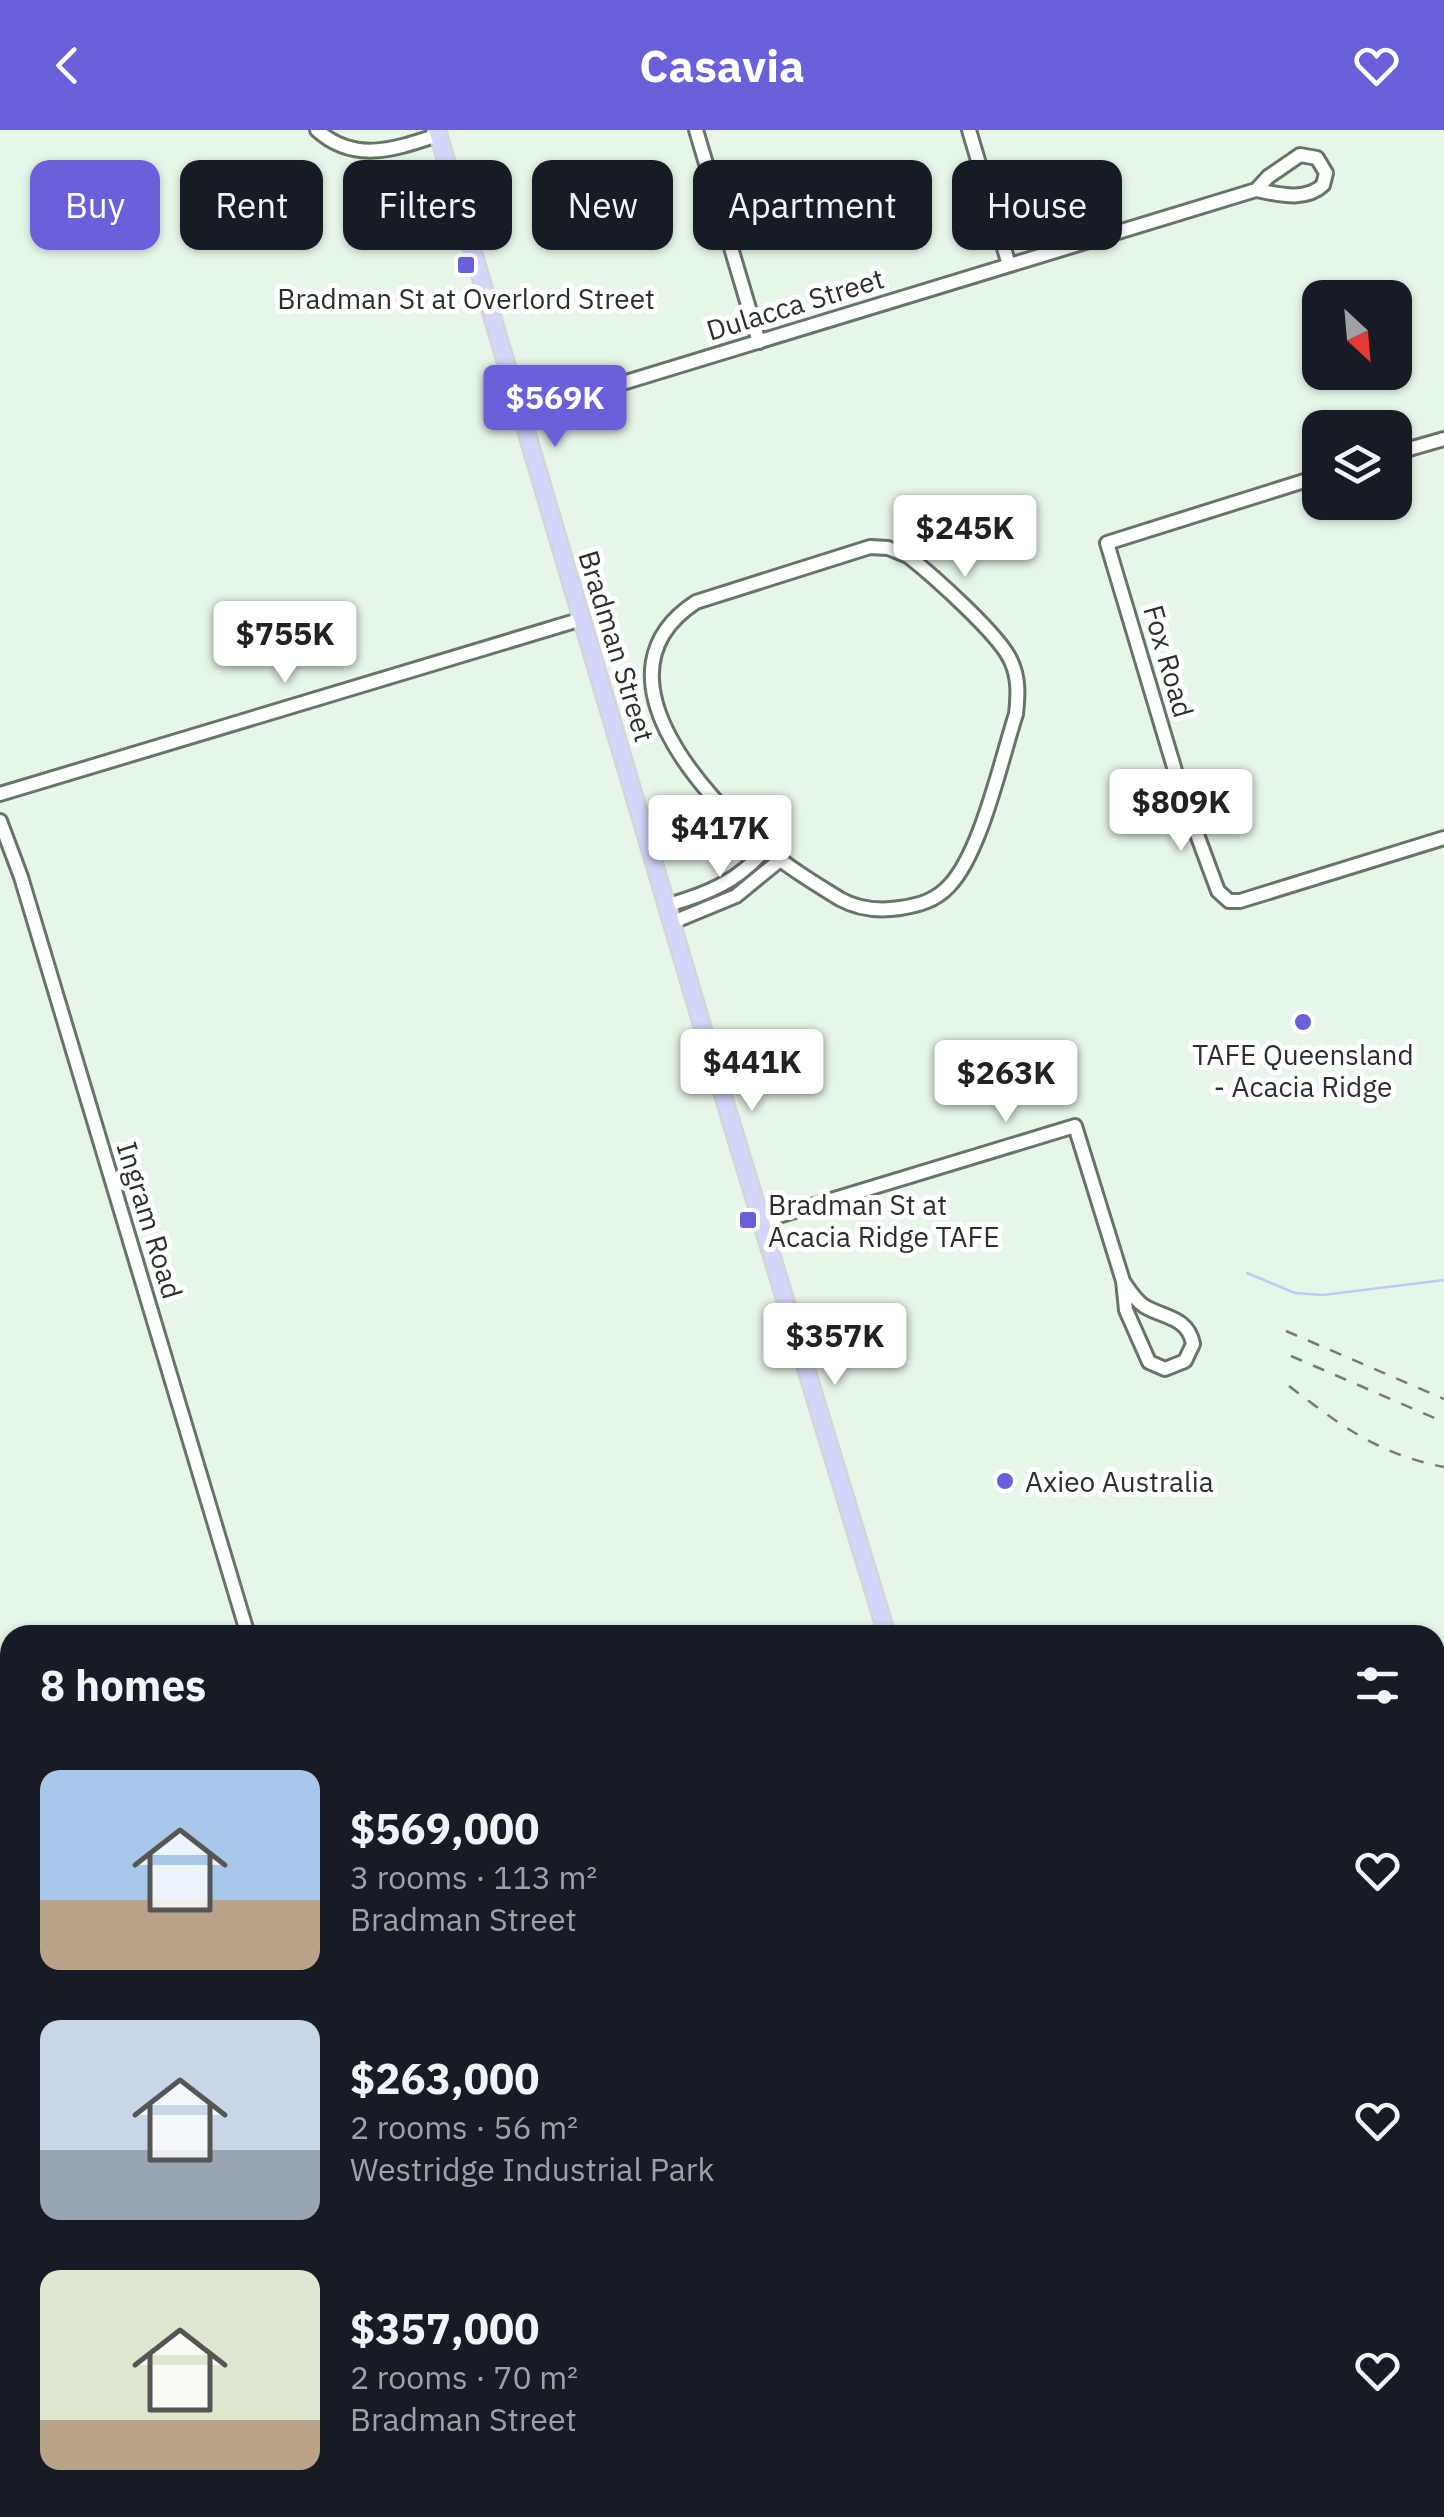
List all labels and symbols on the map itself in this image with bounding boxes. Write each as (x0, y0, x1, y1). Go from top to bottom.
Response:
marker: Bradman St at Overlord Street (455, 254, 477, 276)
street label: Dulacca Street (702, 259, 888, 349)
place label: Bradman St at Overlord Street (277, 280, 655, 317)
north arrow (1302, 280, 1412, 390)
pin: $569K (485, 365, 625, 450)
pin: $245K (895, 495, 1035, 580)
street label: Bradman Street (570, 546, 664, 746)
street label: Fox Road (1135, 600, 1203, 722)
pin: $755K (215, 601, 355, 686)
pin: $809K (1111, 769, 1251, 854)
pin: $417K (650, 795, 790, 880)
marker: TAFE Queensland - Acacia Ridge (1292, 1011, 1314, 1033)
pin: $441K (682, 1029, 822, 1114)
place label: TAFE Queensland - Acacia Ridge (1192, 1036, 1414, 1105)
pin: $263K (936, 1040, 1076, 1125)
street label: Ingram Road (109, 1137, 191, 1303)
place label: Bradman St at Acacia Ridge TAFE (768, 1186, 1000, 1255)
marker: Bradman St at Acacia Ridge TAFE (737, 1209, 759, 1231)
pin: $357K (765, 1303, 905, 1388)
place label: Axieo Australia (1025, 1463, 1214, 1500)
marker: Axieo Australia (994, 1470, 1016, 1492)

